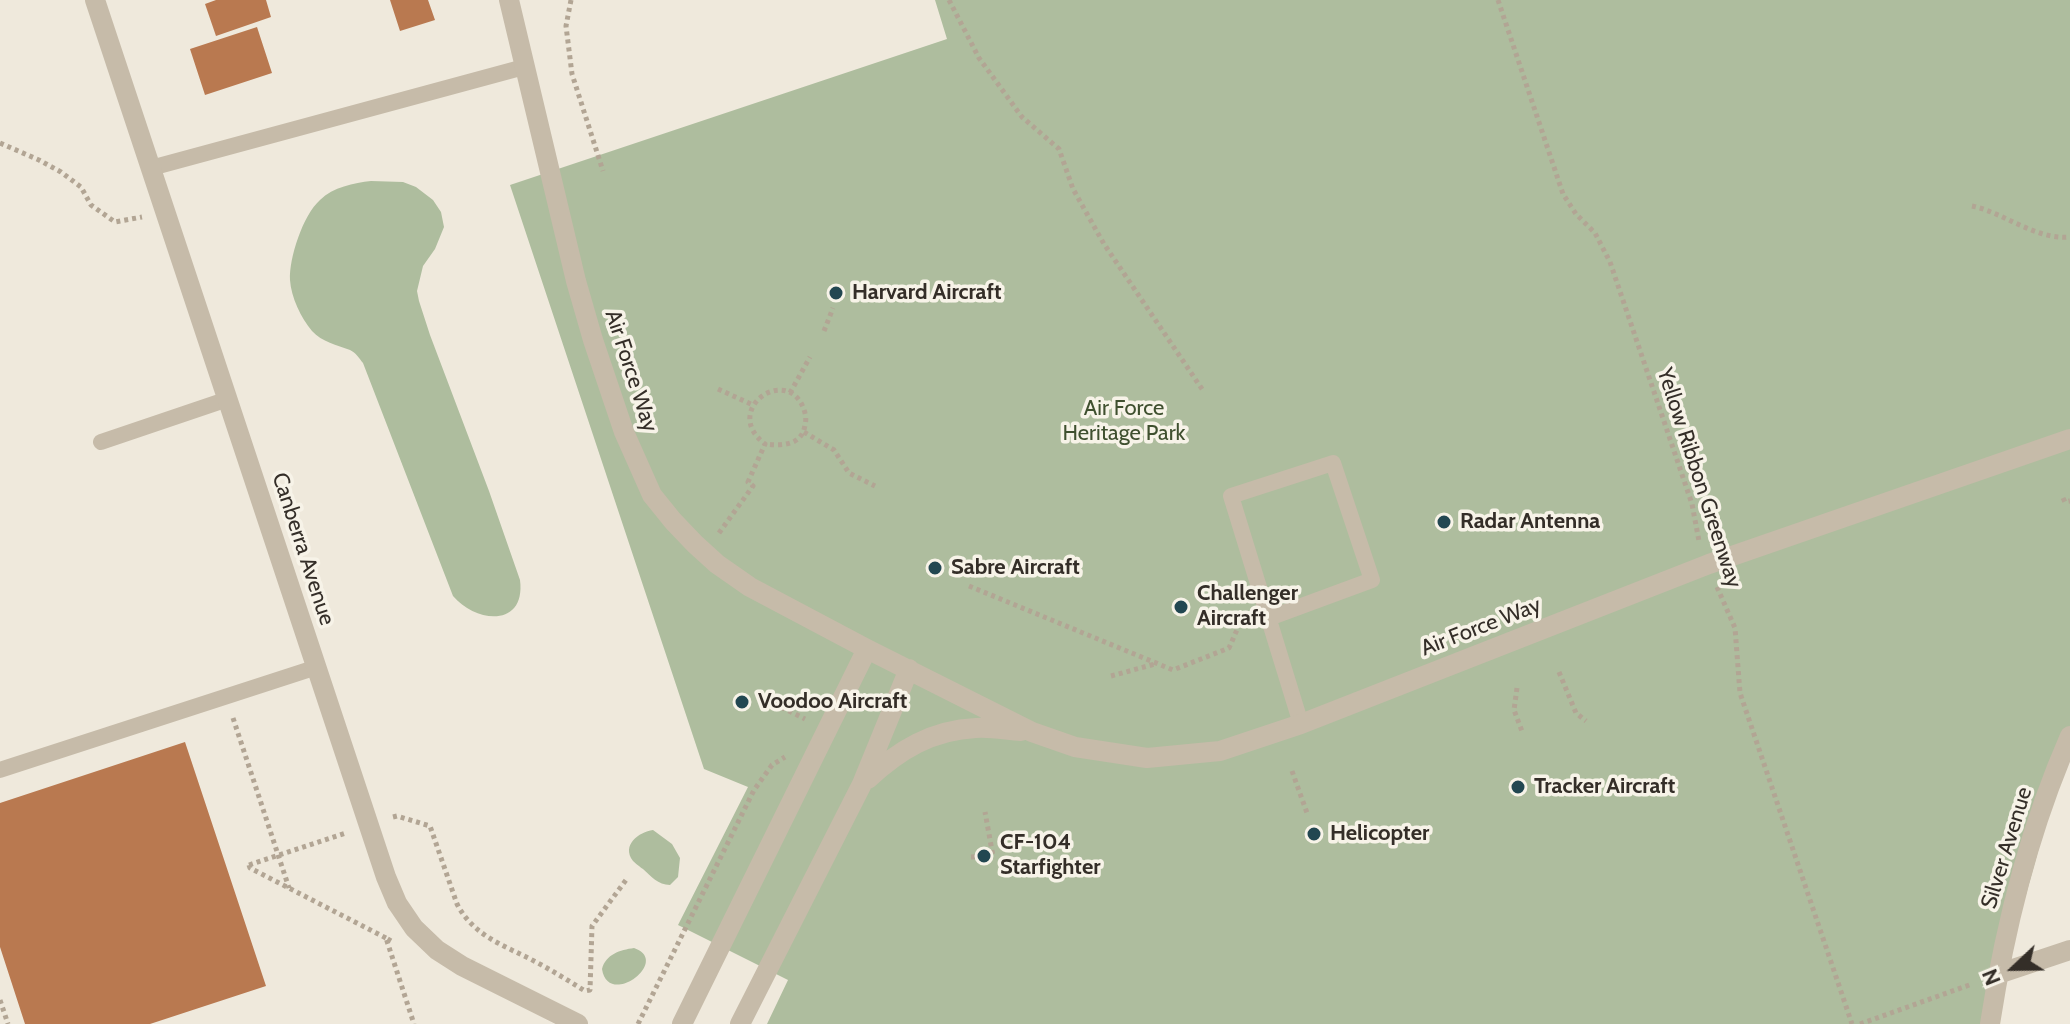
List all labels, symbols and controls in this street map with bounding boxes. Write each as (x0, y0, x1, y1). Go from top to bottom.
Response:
place label: Harvard Aircraft (852, 280, 1001, 306)
marker: Harvard Aircraft (827, 284, 845, 302)
street label: Air Force Way (599, 307, 663, 435)
street label: Yellow Ribbon Greenway (1651, 365, 1747, 591)
park label: Air Force Heritage Park (1063, 396, 1185, 448)
street label: Canberra Avenue (266, 469, 340, 629)
place label: Radar Antenna (1460, 509, 1600, 535)
marker: Radar Antenna (1435, 513, 1453, 531)
place label: Sabre Aircraft (951, 555, 1080, 581)
marker: Sabre Aircraft (926, 559, 944, 577)
place label: Challenger Aircraft (1197, 581, 1298, 632)
street label: Air Force Way (1417, 592, 1545, 662)
marker: Challenger Aircraft (1172, 598, 1190, 616)
place label: Voodoo Aircraft (758, 689, 907, 715)
marker: Voodoo Aircraft (733, 693, 751, 711)
place label: Tracker Aircraft (1534, 774, 1675, 800)
marker: Tracker Aircraft (1509, 778, 1527, 796)
street label: Silver Avenue (1976, 784, 2038, 912)
place label: Helicopter (1330, 821, 1429, 847)
marker: Helicopter (1305, 825, 1323, 843)
place label: CF-104 Starfighter (1000, 830, 1100, 882)
marker: CF-104 Starfighter (975, 847, 993, 865)
north arrow (1974, 928, 2054, 1008)
text: N (1976, 965, 2007, 989)

